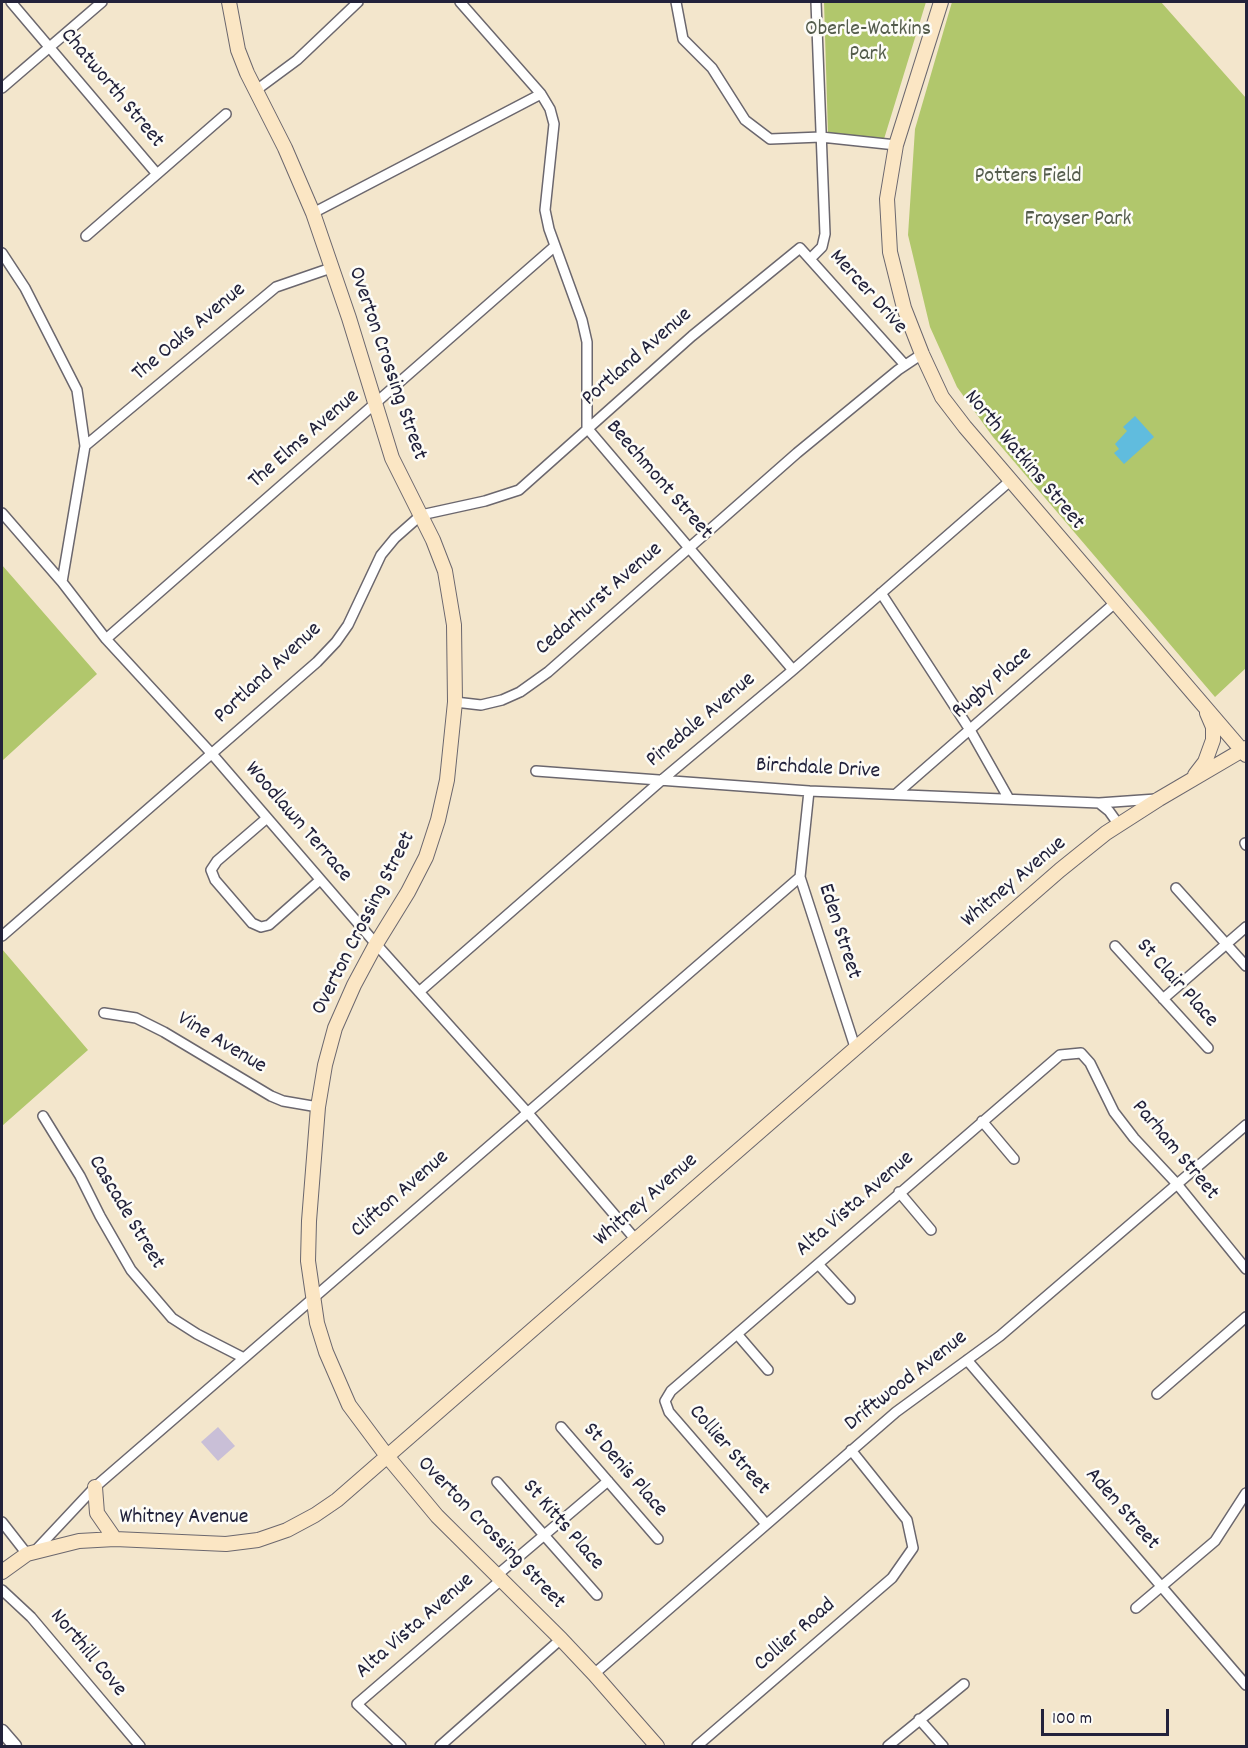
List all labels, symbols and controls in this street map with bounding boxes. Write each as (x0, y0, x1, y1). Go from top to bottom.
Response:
park label: Oberle-Watkins Park (805, 18, 931, 70)
street label: Chatworth Street (53, 24, 169, 154)
park label: Potters Field (974, 165, 1082, 191)
park label: Frayser Park (1025, 208, 1131, 234)
street label: Mercer Drive (822, 245, 912, 341)
street label: Overton Crossing Street (341, 264, 431, 464)
street label: The Oaks Avenue (128, 278, 252, 388)
street label: Portland Avenue (578, 303, 698, 413)
street label: The Elms Avenue (244, 385, 366, 495)
street label: North Watkins Street (957, 386, 1089, 536)
street label: Beechmont Street (599, 416, 717, 546)
street label: Cedarhurst Avenue (531, 538, 669, 662)
street label: Portland Avenue (210, 618, 328, 730)
street label: Rugby Place (948, 642, 1038, 726)
street label: Pinedale Avenue (642, 668, 762, 774)
street label: Birchdale Drive (755, 754, 881, 786)
street label: Woodlawn Terrace (237, 757, 357, 889)
street label: Overton Crossing Street (307, 828, 423, 1020)
street label: Whitney Avenue (957, 831, 1073, 935)
street label: Eden Street (810, 881, 866, 983)
street label: St Clair Place (1129, 934, 1223, 1034)
street label: Vine Avenue (171, 1007, 271, 1081)
street label: Parham Street (1125, 1096, 1223, 1206)
street label: Clifton Avenue (347, 1145, 455, 1245)
street label: Alta Vista Avenue (791, 1146, 921, 1264)
street label: Whitney Avenue (590, 1149, 704, 1253)
street label: Cascade Street (81, 1151, 169, 1275)
street label: Driftwood Avenue (840, 1326, 974, 1438)
street label: Collier Street (681, 1400, 775, 1502)
street label: St Denis Place (576, 1418, 672, 1524)
street label: Overton Crossing Street (410, 1452, 570, 1616)
street label: Aden Street (1078, 1463, 1164, 1557)
street label: St Kitts Place (515, 1475, 609, 1577)
street label: Whitney Avenue (120, 1506, 248, 1532)
street label: Alta Vista Avenue (351, 1568, 481, 1686)
street label: Collier Road (750, 1594, 842, 1678)
street label: Northill Cove (43, 1605, 131, 1703)
scale bar (1044, 1697, 1172, 1735)
text: 100 m (1052, 1707, 1092, 1732)

